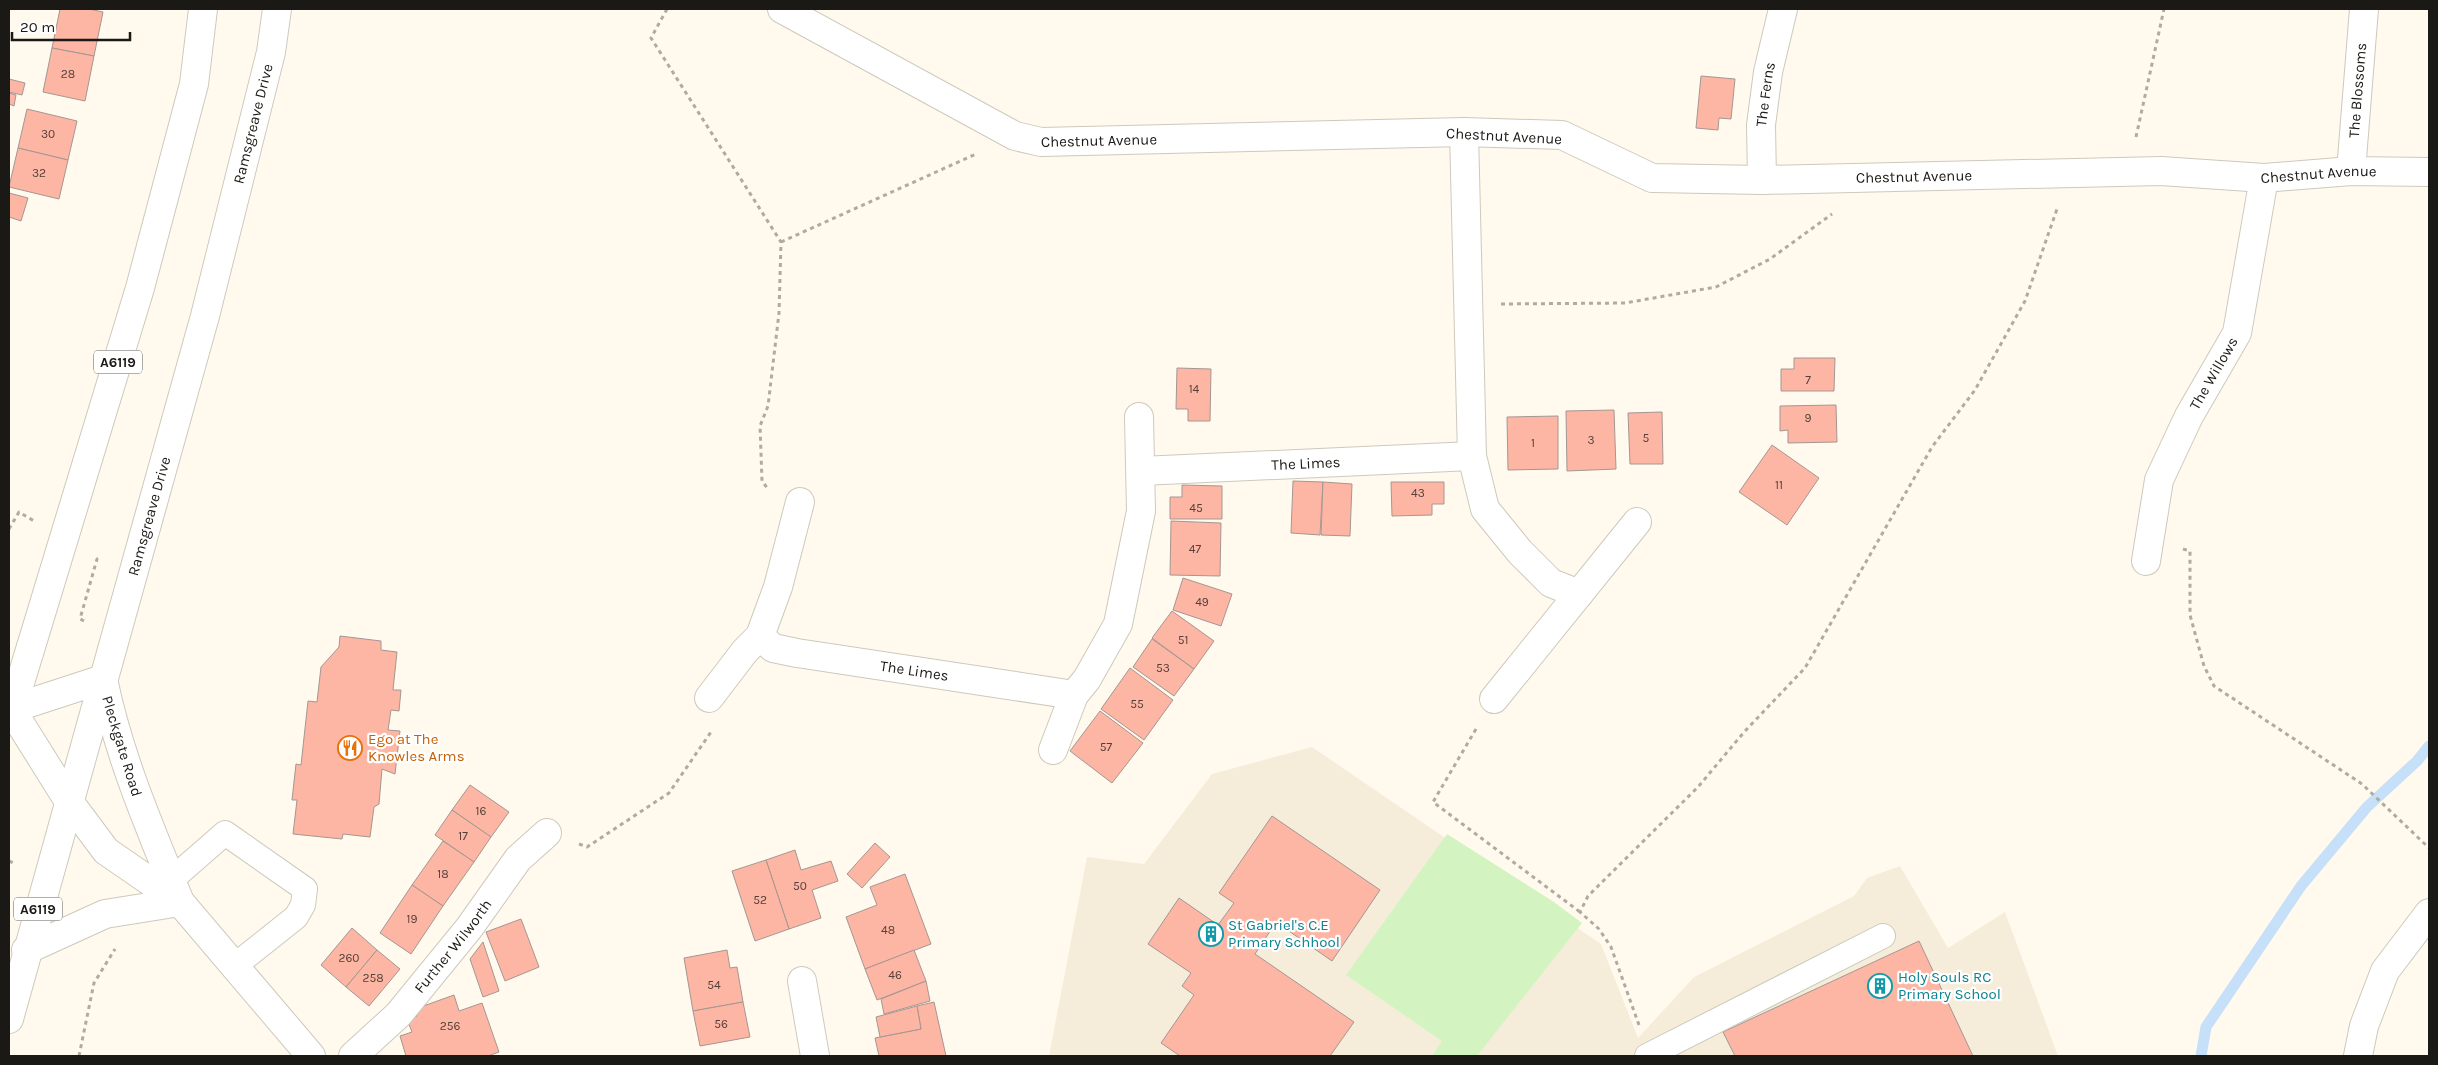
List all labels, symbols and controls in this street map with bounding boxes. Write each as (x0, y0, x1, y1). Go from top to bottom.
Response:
scale bar (12, 10, 130, 42)
text: 20 m (20, 18, 55, 36)
street label: The Blossoms (2345, 42, 2370, 139)
street label: The Ferns (1752, 60, 1779, 128)
street label: Ramsgreave Drive (229, 62, 277, 186)
house number: 28 (61, 67, 75, 81)
street label: Chestnut Avenue (1446, 124, 1562, 148)
house number: 30 (41, 127, 55, 141)
street label: Chestnut Avenue (1041, 130, 1157, 151)
street label: Chestnut Avenue (2260, 162, 2377, 187)
house number: 32 (32, 166, 46, 180)
street label: Chestnut Avenue (1856, 166, 1972, 187)
street label: The Willows (2186, 334, 2242, 413)
road number: A6119 (94, 351, 142, 374)
house number: 7 (1805, 373, 1811, 387)
house number: 14 (1189, 382, 1200, 396)
house number: 9 (1805, 411, 1812, 425)
house number: 5 (1643, 431, 1650, 445)
house number: 3 (1587, 433, 1595, 447)
house number: 1 (1531, 436, 1535, 450)
street label: The Limes (1271, 453, 1341, 474)
street label: Ramsgreave Drive (124, 454, 174, 578)
house number: 11 (1775, 478, 1783, 492)
house number: 43 (1411, 486, 1425, 500)
house number: 45 (1189, 501, 1203, 515)
house number: 47 (1189, 542, 1202, 556)
house number: 49 (1195, 595, 1209, 609)
house number: 51 (1178, 633, 1188, 647)
street label: The Limes (879, 657, 950, 685)
house number: 53 (1156, 661, 1170, 675)
street label: Pleckgate Road (98, 693, 146, 799)
house number: 55 (1130, 697, 1144, 711)
place label: Ego at The Knowles Arms (368, 730, 465, 765)
restaurant icon: Ego at The Knowles Arms (337, 735, 363, 761)
house number: 57 (1100, 740, 1113, 754)
house number: 16 (476, 804, 487, 818)
house number: 17 (458, 829, 468, 843)
house number: 18 (437, 867, 449, 881)
house number: 50 (793, 879, 807, 893)
house number: 52 (753, 893, 767, 907)
street label: Further Wilworth (410, 896, 496, 997)
road number: A6119 (14, 898, 62, 921)
house number: 19 (407, 912, 417, 926)
place label: St Gabriel's C.E Primary Schhool (1228, 916, 1340, 951)
building icon: St Gabriel's C.E Primary Schhool (1198, 921, 1224, 947)
house number: 48 (881, 923, 895, 937)
house number: 260 (339, 951, 359, 965)
house number: 46 (888, 968, 902, 982)
place label: Holy Souls RC Primary School (1898, 968, 2001, 1003)
house number: 258 (362, 971, 384, 985)
building icon: Holy Souls RC Primary School (1867, 973, 1893, 999)
house number: 54 (707, 978, 721, 992)
house number: 56 (714, 1017, 728, 1031)
house number: 256 (440, 1019, 460, 1033)

